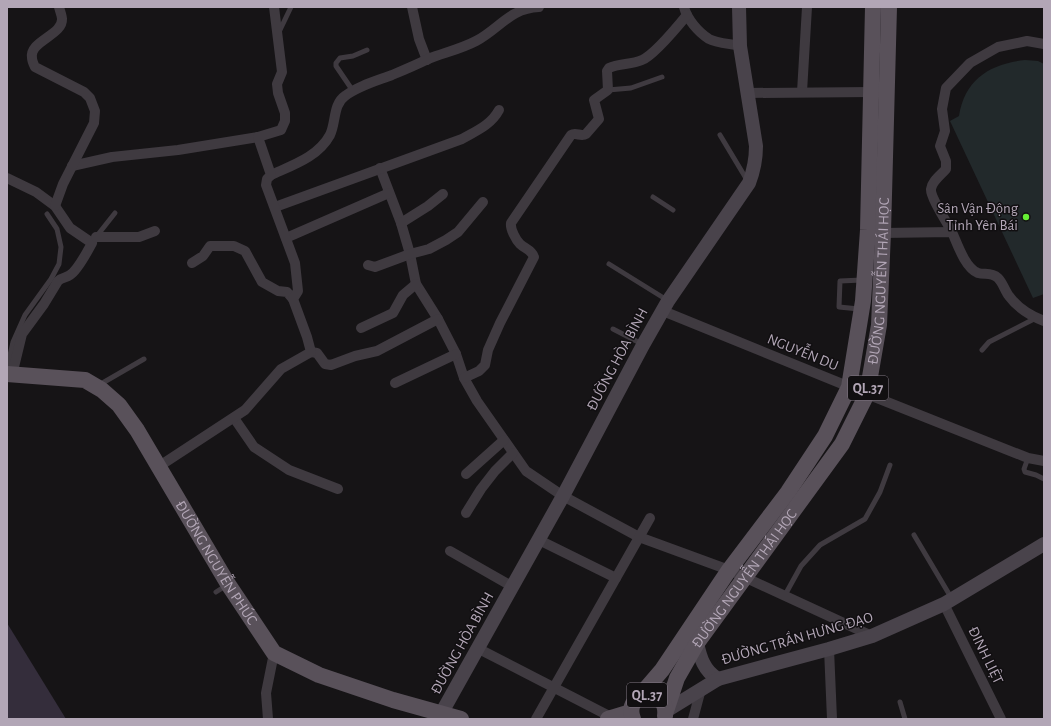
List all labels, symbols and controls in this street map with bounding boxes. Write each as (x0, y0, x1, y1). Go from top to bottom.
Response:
street label: ĐƯỜNG NGUYỄN THÁI HỌC (865, 197, 892, 366)
place label: Sân Vận Động Tỉnh Yên Bái (937, 201, 1019, 233)
marker: Sân Vận Động Tỉnh Yên Bái (1021, 212, 1031, 222)
street label: ĐƯỜNG HÒA BÌNH (582, 304, 651, 413)
street label: NGUYỄN DU (765, 329, 842, 374)
road number: QL.37 (848, 376, 888, 400)
street label: ĐƯỜNG NGUYỄN PHÚC (173, 498, 260, 628)
street label: ĐƯỜNG NGUYỄN THÁI HỌC (689, 507, 800, 651)
street label: ĐƯỜNG HÒA BÌNH (427, 589, 497, 697)
street label: ĐƯỜNG TRẦN HƯNG ĐẠO (719, 607, 875, 667)
street label: ĐINH LIỆT (965, 624, 1007, 687)
road number: QL.37 (627, 683, 667, 707)

